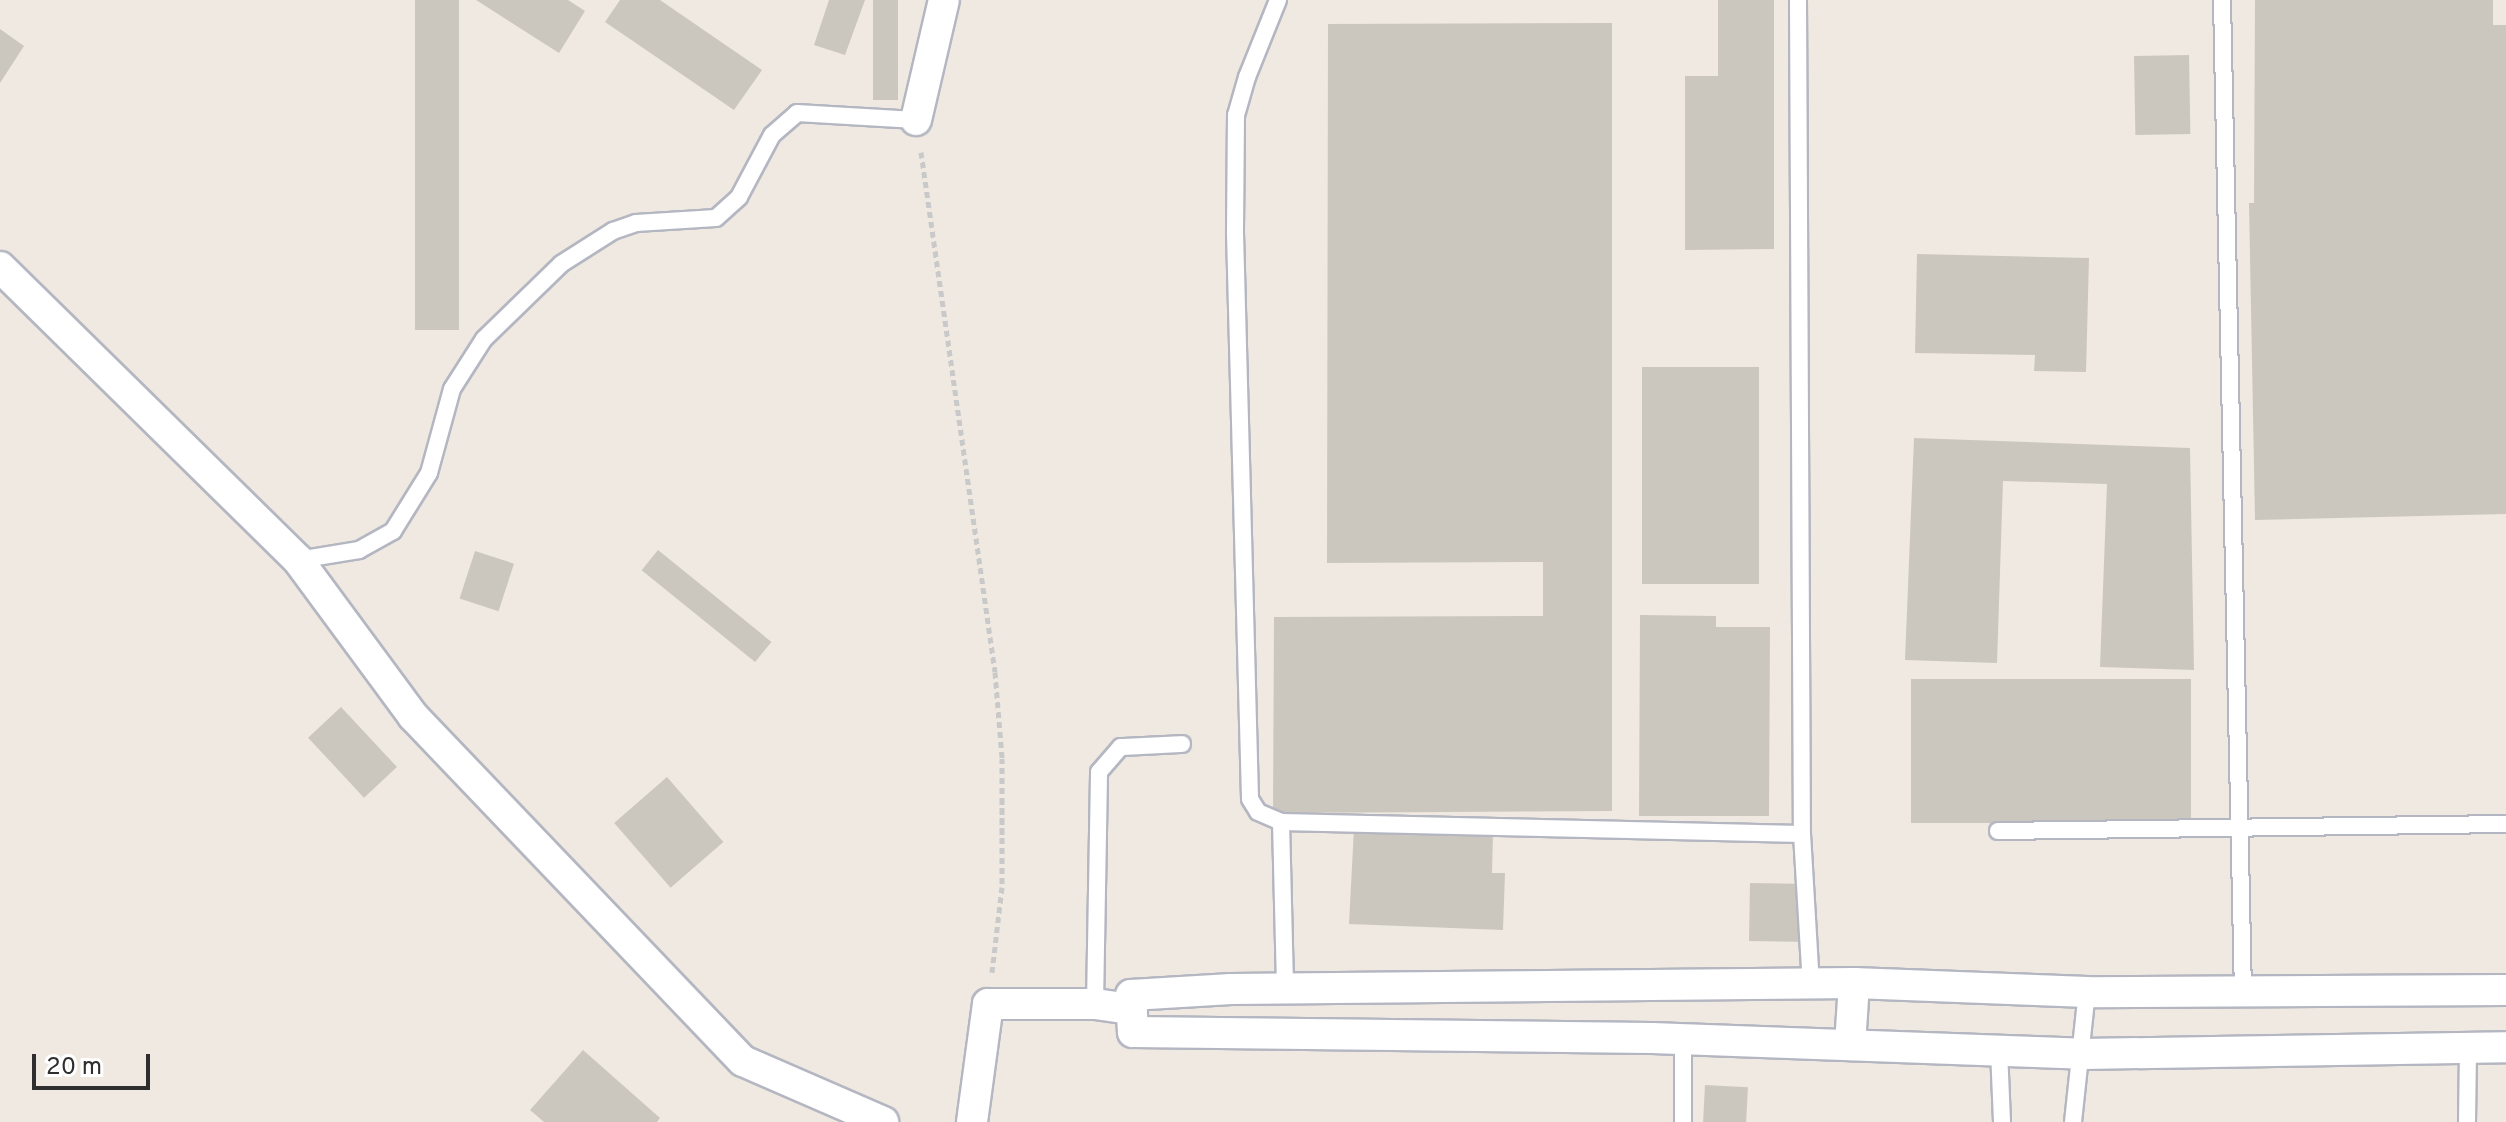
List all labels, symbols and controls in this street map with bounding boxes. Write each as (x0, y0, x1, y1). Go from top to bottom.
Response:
scale bar (36, 1038, 154, 1088)
text: 20 m (46, 1053, 102, 1083)

